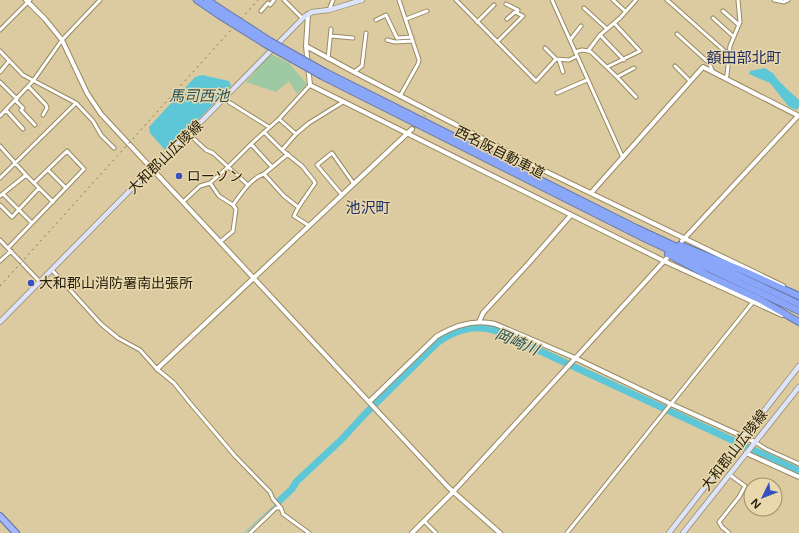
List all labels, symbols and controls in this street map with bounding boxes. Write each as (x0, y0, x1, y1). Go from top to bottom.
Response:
district label: 額田部北町 (706, 49, 782, 67)
water label: 馬司西池 (169, 87, 231, 105)
street label: 大和郡山広陵線 (124, 117, 206, 198)
street label: 西名阪自動車道 (452, 123, 547, 182)
place label: ローソン (187, 168, 243, 185)
marker: ローソン (174, 171, 184, 181)
district label: 池沢町 (345, 199, 391, 217)
place label: 大和郡山消防署南出張所 (39, 275, 193, 292)
marker: 大和郡山消防署南出張所 (26, 278, 36, 288)
water label: 岡崎川 (493, 325, 543, 360)
street label: 大和郡山広陵線 (698, 406, 771, 494)
north arrow (743, 477, 783, 517)
text: N (748, 496, 764, 511)

